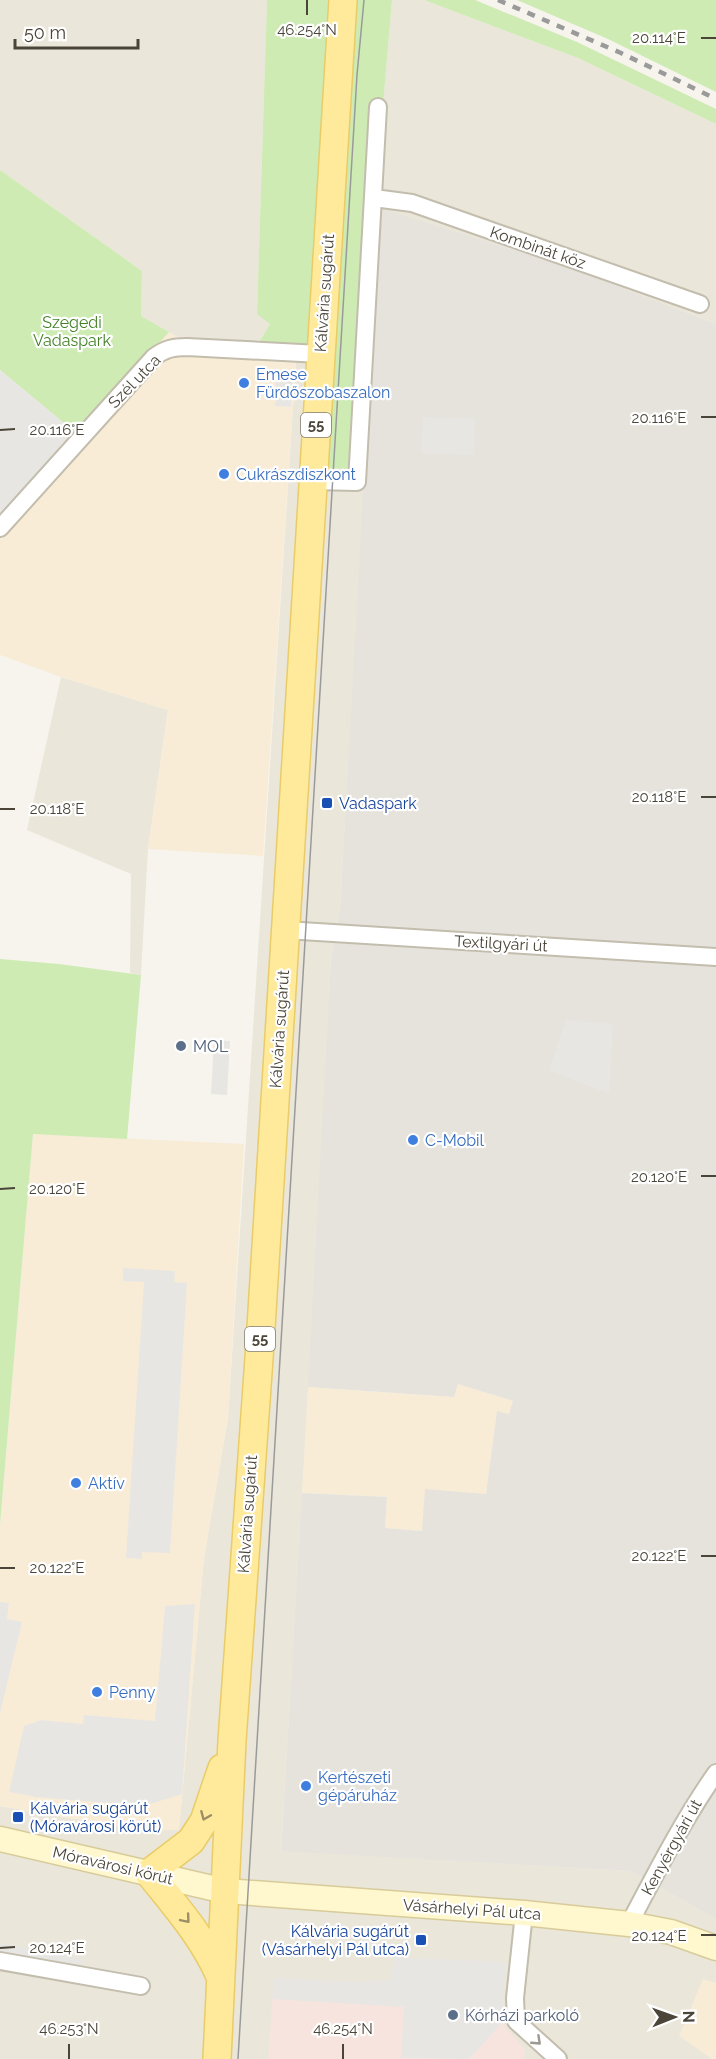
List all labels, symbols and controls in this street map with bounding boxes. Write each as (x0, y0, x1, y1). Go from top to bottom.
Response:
scale bar (15, 12, 138, 50)
text: 46.254°N (277, 21, 337, 39)
text: 50 m (24, 22, 66, 43)
text: 20.114°E (632, 29, 686, 47)
street label: Kombinát köz (487, 222, 588, 273)
street label: Kálvária sugárút (311, 233, 338, 353)
park label: Szegedi Vadaspark (33, 313, 111, 350)
street label: Szél utca (104, 351, 164, 412)
place label: Emese Fürdőszobaszalon (256, 365, 390, 402)
marker: Emese Fürdőszobaszalon (237, 376, 251, 390)
text: 20.116°E (632, 409, 686, 427)
road number: 55 (301, 413, 331, 437)
text: 20.116°E (30, 421, 84, 439)
place label: Cukrászdiszkont (236, 465, 357, 484)
marker: Cukrászdiszkont (217, 467, 231, 481)
text: 20.118°E (632, 788, 686, 806)
place label: Vadaspark (339, 794, 417, 813)
marker: Vadaspark (320, 796, 334, 810)
text: 20.118°E (30, 800, 84, 818)
street label: Textilgyári út (454, 932, 549, 955)
street label: Kálvária sugárút (266, 969, 293, 1089)
place label: MOL (193, 1037, 229, 1056)
marker: MOL (174, 1039, 188, 1053)
place label: C-Mobil (425, 1131, 485, 1150)
marker: C-Mobil (406, 1133, 420, 1147)
text: 20.120°E (631, 1168, 687, 1186)
text: 20.120°E (29, 1180, 85, 1198)
road number: 55 (245, 1327, 275, 1351)
street label: Kálvária sugárút (234, 1454, 261, 1574)
place label: Aktív (88, 1474, 125, 1493)
marker: Aktív (69, 1476, 83, 1490)
text: 20.122°E (632, 1547, 686, 1565)
text: 20.122°E (30, 1559, 84, 1577)
place label: Penny (109, 1683, 156, 1702)
marker: Penny (90, 1685, 104, 1699)
place label: Kertészeti gépáruház (318, 1768, 397, 1805)
marker: Kertészeti gépáruház (299, 1779, 313, 1793)
street label: Kenyérgyári út (637, 1795, 706, 1898)
place label: Kálvária sugárút (Móravárosi körút) (30, 1799, 161, 1836)
marker: Kálvária sugárút (Móravárosi körút) (11, 1810, 25, 1824)
one-way arrow (200, 1810, 212, 1821)
street label: Móravárosi körút (51, 1842, 175, 1889)
street label: Vásárhelyi Pál utca (402, 1895, 542, 1924)
one-way arrow (179, 1912, 190, 1923)
place label: Kálvária sugárút (Vásárhelyi Pál utca) (262, 1922, 410, 1959)
text: 20.124°E (631, 1927, 687, 1945)
marker: Kálvária sugárút (Vásárhelyi Pál utca) (414, 1933, 428, 1947)
text: 20.124°E (29, 1939, 85, 1957)
north arrow (644, 1987, 704, 2047)
place label: Kórházi parkoló (465, 2006, 579, 2025)
marker: Kórházi parkoló (446, 2008, 460, 2022)
text: N (679, 2010, 698, 2023)
text: 46.253°N (39, 2020, 99, 2038)
text: 46.254°N (313, 2020, 373, 2038)
one-way arrow (530, 2033, 541, 2044)

